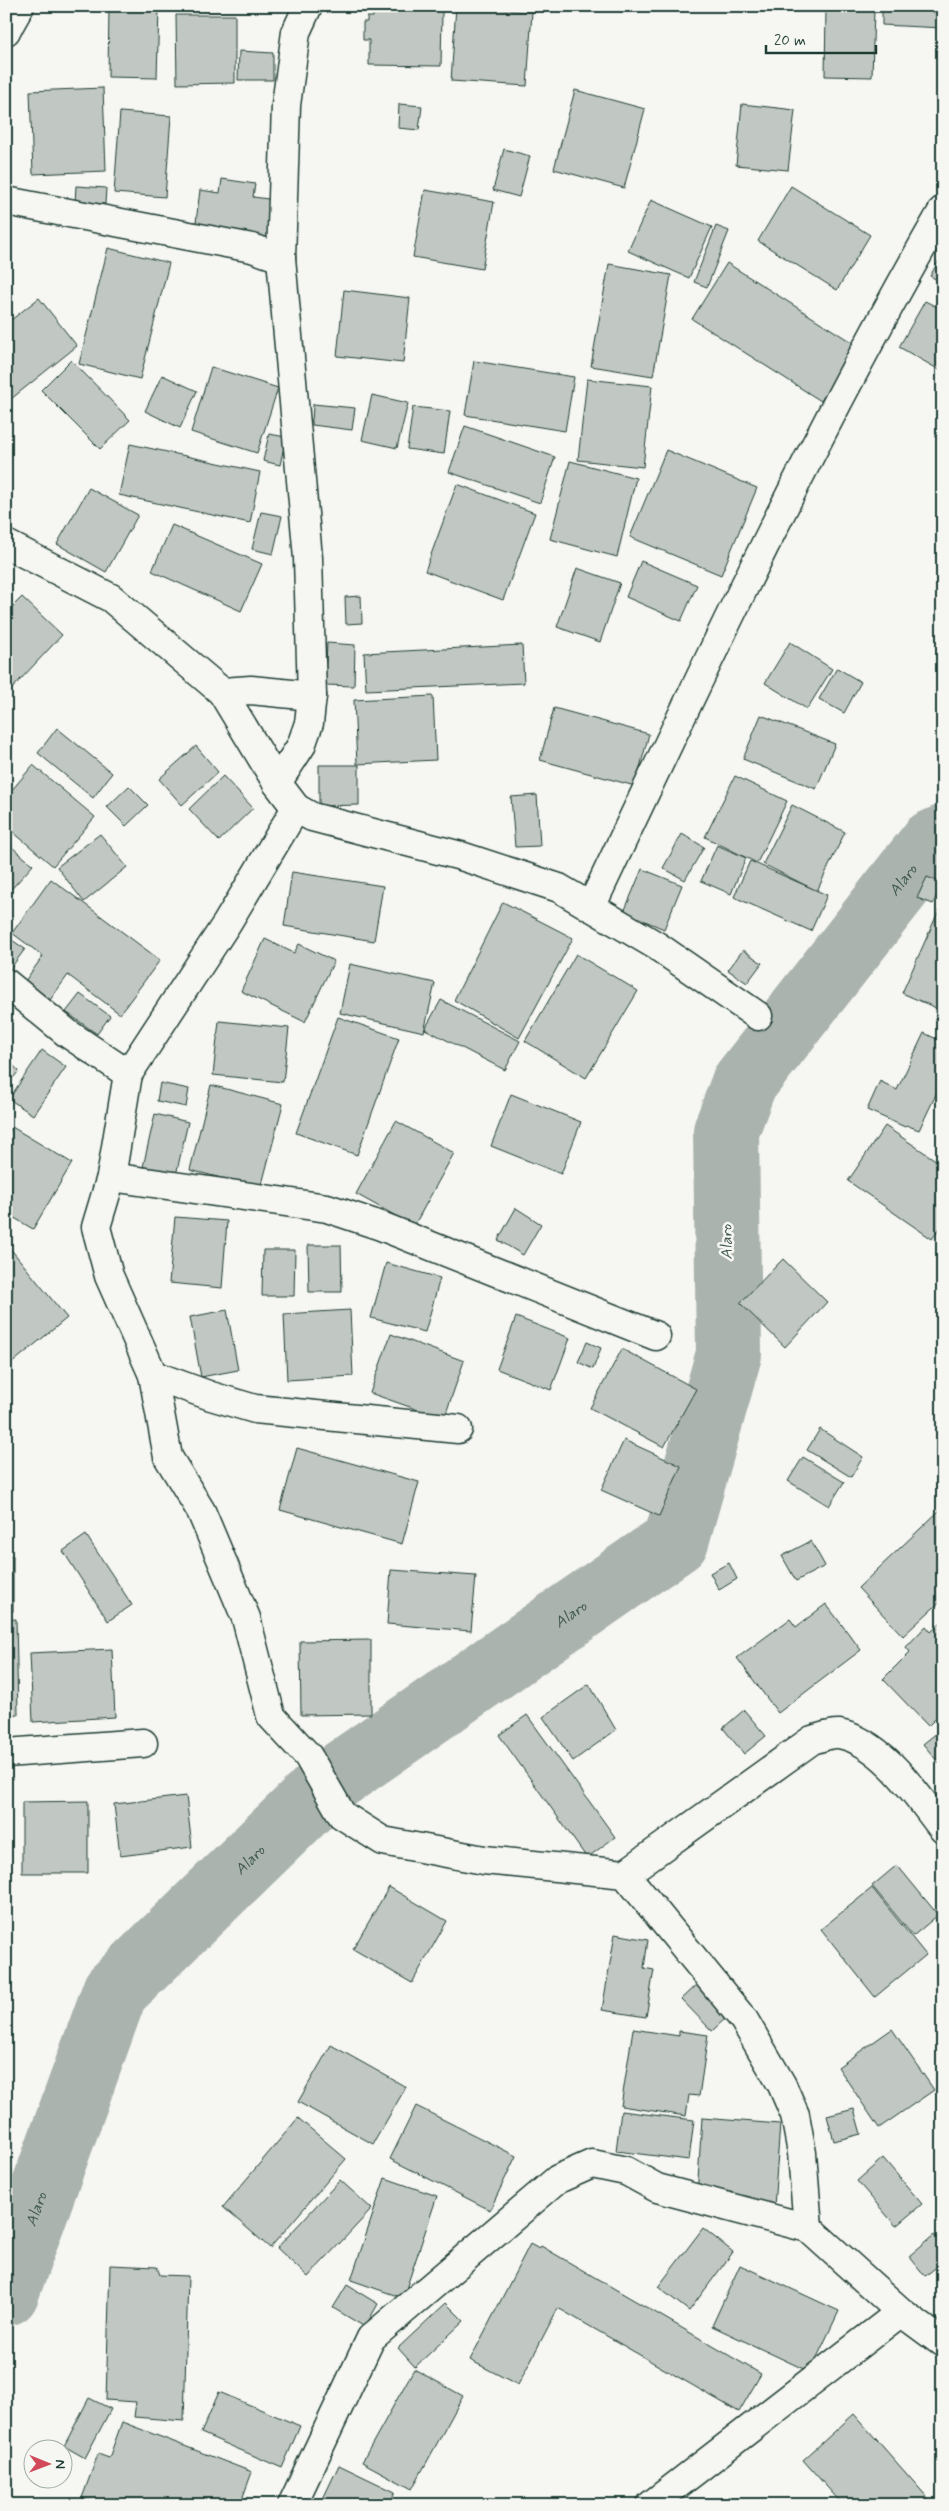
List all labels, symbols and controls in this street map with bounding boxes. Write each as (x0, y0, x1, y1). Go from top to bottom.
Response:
scale bar (766, 22, 876, 54)
text: 20 m (774, 31, 806, 51)
water label: Alaro (884, 859, 923, 900)
water label: Alaro (716, 1223, 738, 1260)
water label: Alaro (550, 1595, 592, 1633)
water label: Alaro (230, 1839, 271, 1880)
water label: Alaro (20, 2188, 52, 2229)
north arrow (22, 2438, 72, 2488)
text: N (51, 2459, 69, 2469)

